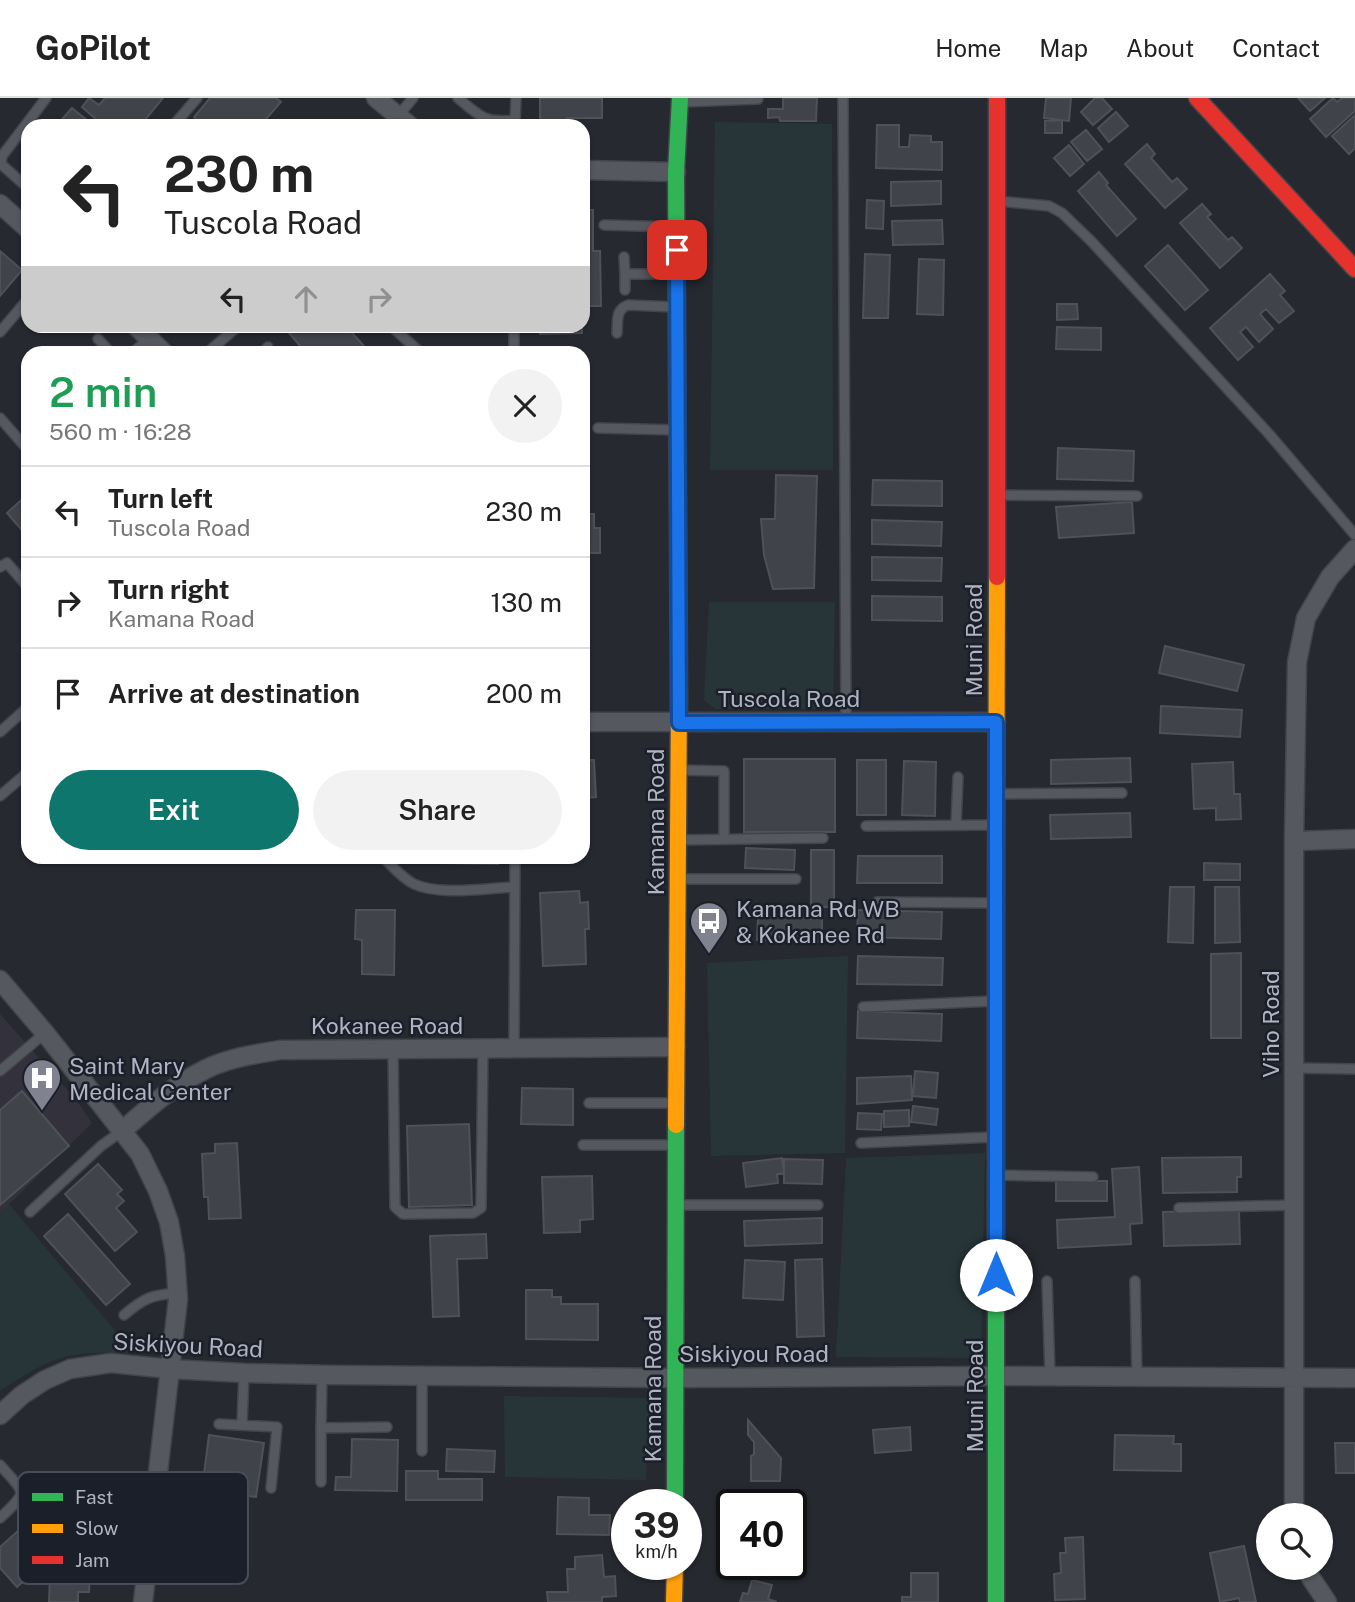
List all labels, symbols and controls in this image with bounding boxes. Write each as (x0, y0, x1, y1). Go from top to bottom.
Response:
text: GoPilot (35, 29, 151, 67)
text: Home (935, 34, 1001, 62)
text: Map (1039, 34, 1088, 62)
text: About (1126, 34, 1194, 62)
text: Contact (1232, 34, 1320, 62)
text: 230 m (164, 145, 314, 203)
icon: left (49, 147, 140, 238)
text: Tuscola Road (164, 204, 362, 241)
pin (647, 220, 707, 280)
icon: arrive (658, 231, 696, 269)
icon: left (214, 280, 252, 318)
icon: ahead (287, 280, 325, 318)
icon: right (360, 280, 398, 318)
text: 2 min (49, 367, 157, 416)
button: close (488, 369, 562, 443)
text: 560 m · 16:28 (49, 418, 192, 445)
text: Turn left (108, 483, 213, 514)
icon: left (49, 493, 87, 531)
text: 230 m (486, 496, 562, 527)
text: Tuscola Road (108, 514, 250, 541)
text: Turn right (108, 574, 230, 605)
icon: right (49, 584, 87, 622)
street label: Muni Road (960, 584, 987, 696)
text: 130 m (490, 587, 562, 618)
text: Kamana Road (108, 605, 255, 632)
icon: arrive (49, 675, 87, 713)
text: Arrive at destination (108, 678, 360, 709)
text: 200 m (486, 678, 562, 709)
street label: Tuscola Road (718, 685, 860, 712)
street label: Kamana Road (642, 749, 669, 895)
button: Exit (49, 770, 299, 850)
button: Share (313, 770, 562, 850)
place label: Kamana Rd WB & Kokanee Rd (736, 895, 900, 948)
bus stop icon: Kamana Rd WB & Kokanee Rd (688, 900, 730, 955)
street label: Viho Road (1257, 970, 1284, 1078)
street label: Kokanee Road (311, 1012, 463, 1039)
place label: Saint Mary Medical Center (69, 1052, 232, 1105)
hospital icon: Saint Mary Medical Center (21, 1057, 63, 1112)
position arrow (959, 1238, 1033, 1312)
street label: Kamana Road (639, 1316, 666, 1462)
street label: Siskiyou Road (112, 1328, 264, 1362)
street label: Siskiyou Road (679, 1340, 829, 1367)
street label: Muni Road (961, 1340, 988, 1452)
legend (18, 1472, 248, 1584)
text: Fast (75, 1486, 113, 1508)
speed limit sign: 40 (716, 1489, 807, 1580)
map controls (1256, 1503, 1333, 1580)
button: search (1256, 1503, 1333, 1580)
text: 39 (633, 1505, 680, 1546)
text: Slow (75, 1517, 119, 1539)
text: km/h (635, 1541, 678, 1562)
text: Jam (75, 1549, 109, 1571)

